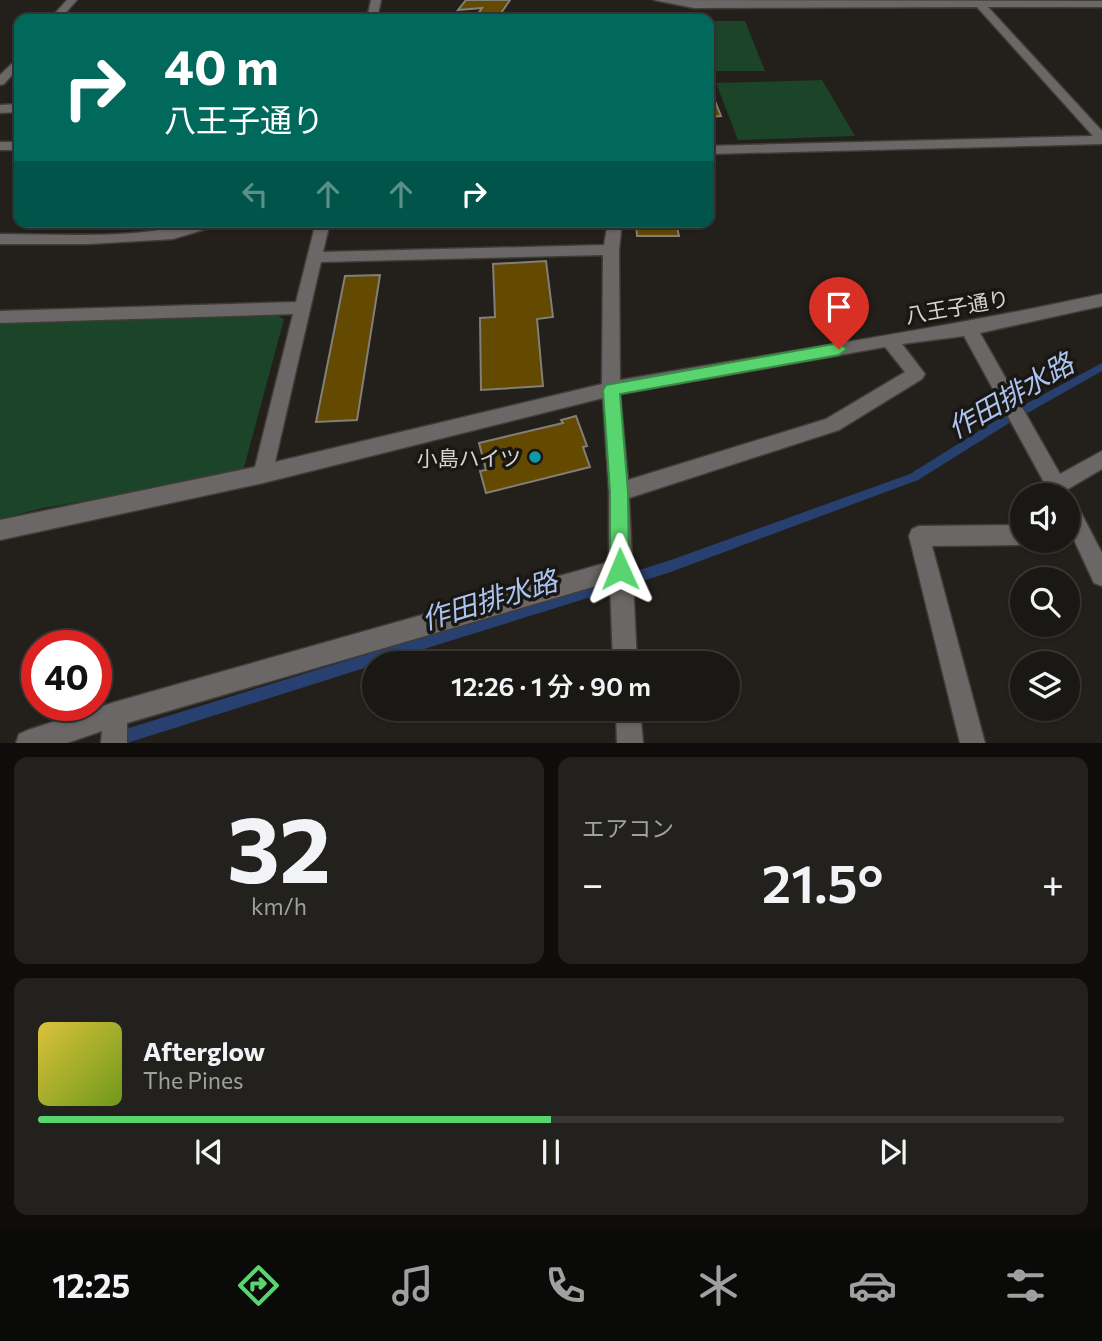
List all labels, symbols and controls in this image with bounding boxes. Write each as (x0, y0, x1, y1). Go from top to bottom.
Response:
text: 40 m (164, 35, 279, 95)
icon: right (49, 42, 140, 133)
text: 八王子通り (164, 99, 324, 139)
icon: left (236, 175, 274, 213)
icon: ahead (309, 175, 347, 213)
icon: ahead (382, 175, 420, 213)
icon: right (455, 175, 493, 213)
pin (809, 277, 869, 349)
street label: 八王子通り (903, 285, 1011, 327)
icon: arrive (820, 288, 858, 326)
water label: 作田排水路 (941, 344, 1081, 445)
place label: 小島ハイツ (416, 445, 521, 470)
marker: 小島ハイツ (527, 449, 543, 465)
map controls (1010, 483, 1080, 721)
button: sound (1010, 483, 1080, 553)
position arrow (583, 532, 657, 606)
water label: 作田排水路 (417, 562, 563, 636)
button: search (1010, 567, 1080, 637)
speed limit sign: 40 (21, 630, 112, 721)
button: layers (1010, 651, 1080, 721)
text: 12:26 · 1 分 · 90 m (451, 670, 651, 701)
text: 32 (227, 790, 331, 902)
text: エアコン (582, 814, 674, 842)
text: 21.5° (762, 850, 883, 914)
text: − (582, 859, 604, 906)
text: + (1042, 859, 1064, 906)
text: km/h (251, 892, 307, 920)
text: Afterglow (143, 1035, 265, 1066)
text: The Pines (143, 1066, 244, 1094)
icon: previous (190, 1133, 228, 1171)
icon: pause (532, 1133, 570, 1171)
icon: next (874, 1133, 912, 1171)
icon: directions (234, 1261, 283, 1310)
icon: music (388, 1261, 437, 1310)
icon: phone (541, 1261, 590, 1310)
icon: climate (694, 1261, 743, 1310)
icon: car (848, 1261, 897, 1310)
icon: filters (1001, 1261, 1050, 1310)
text: 12:25 (52, 1265, 130, 1305)

